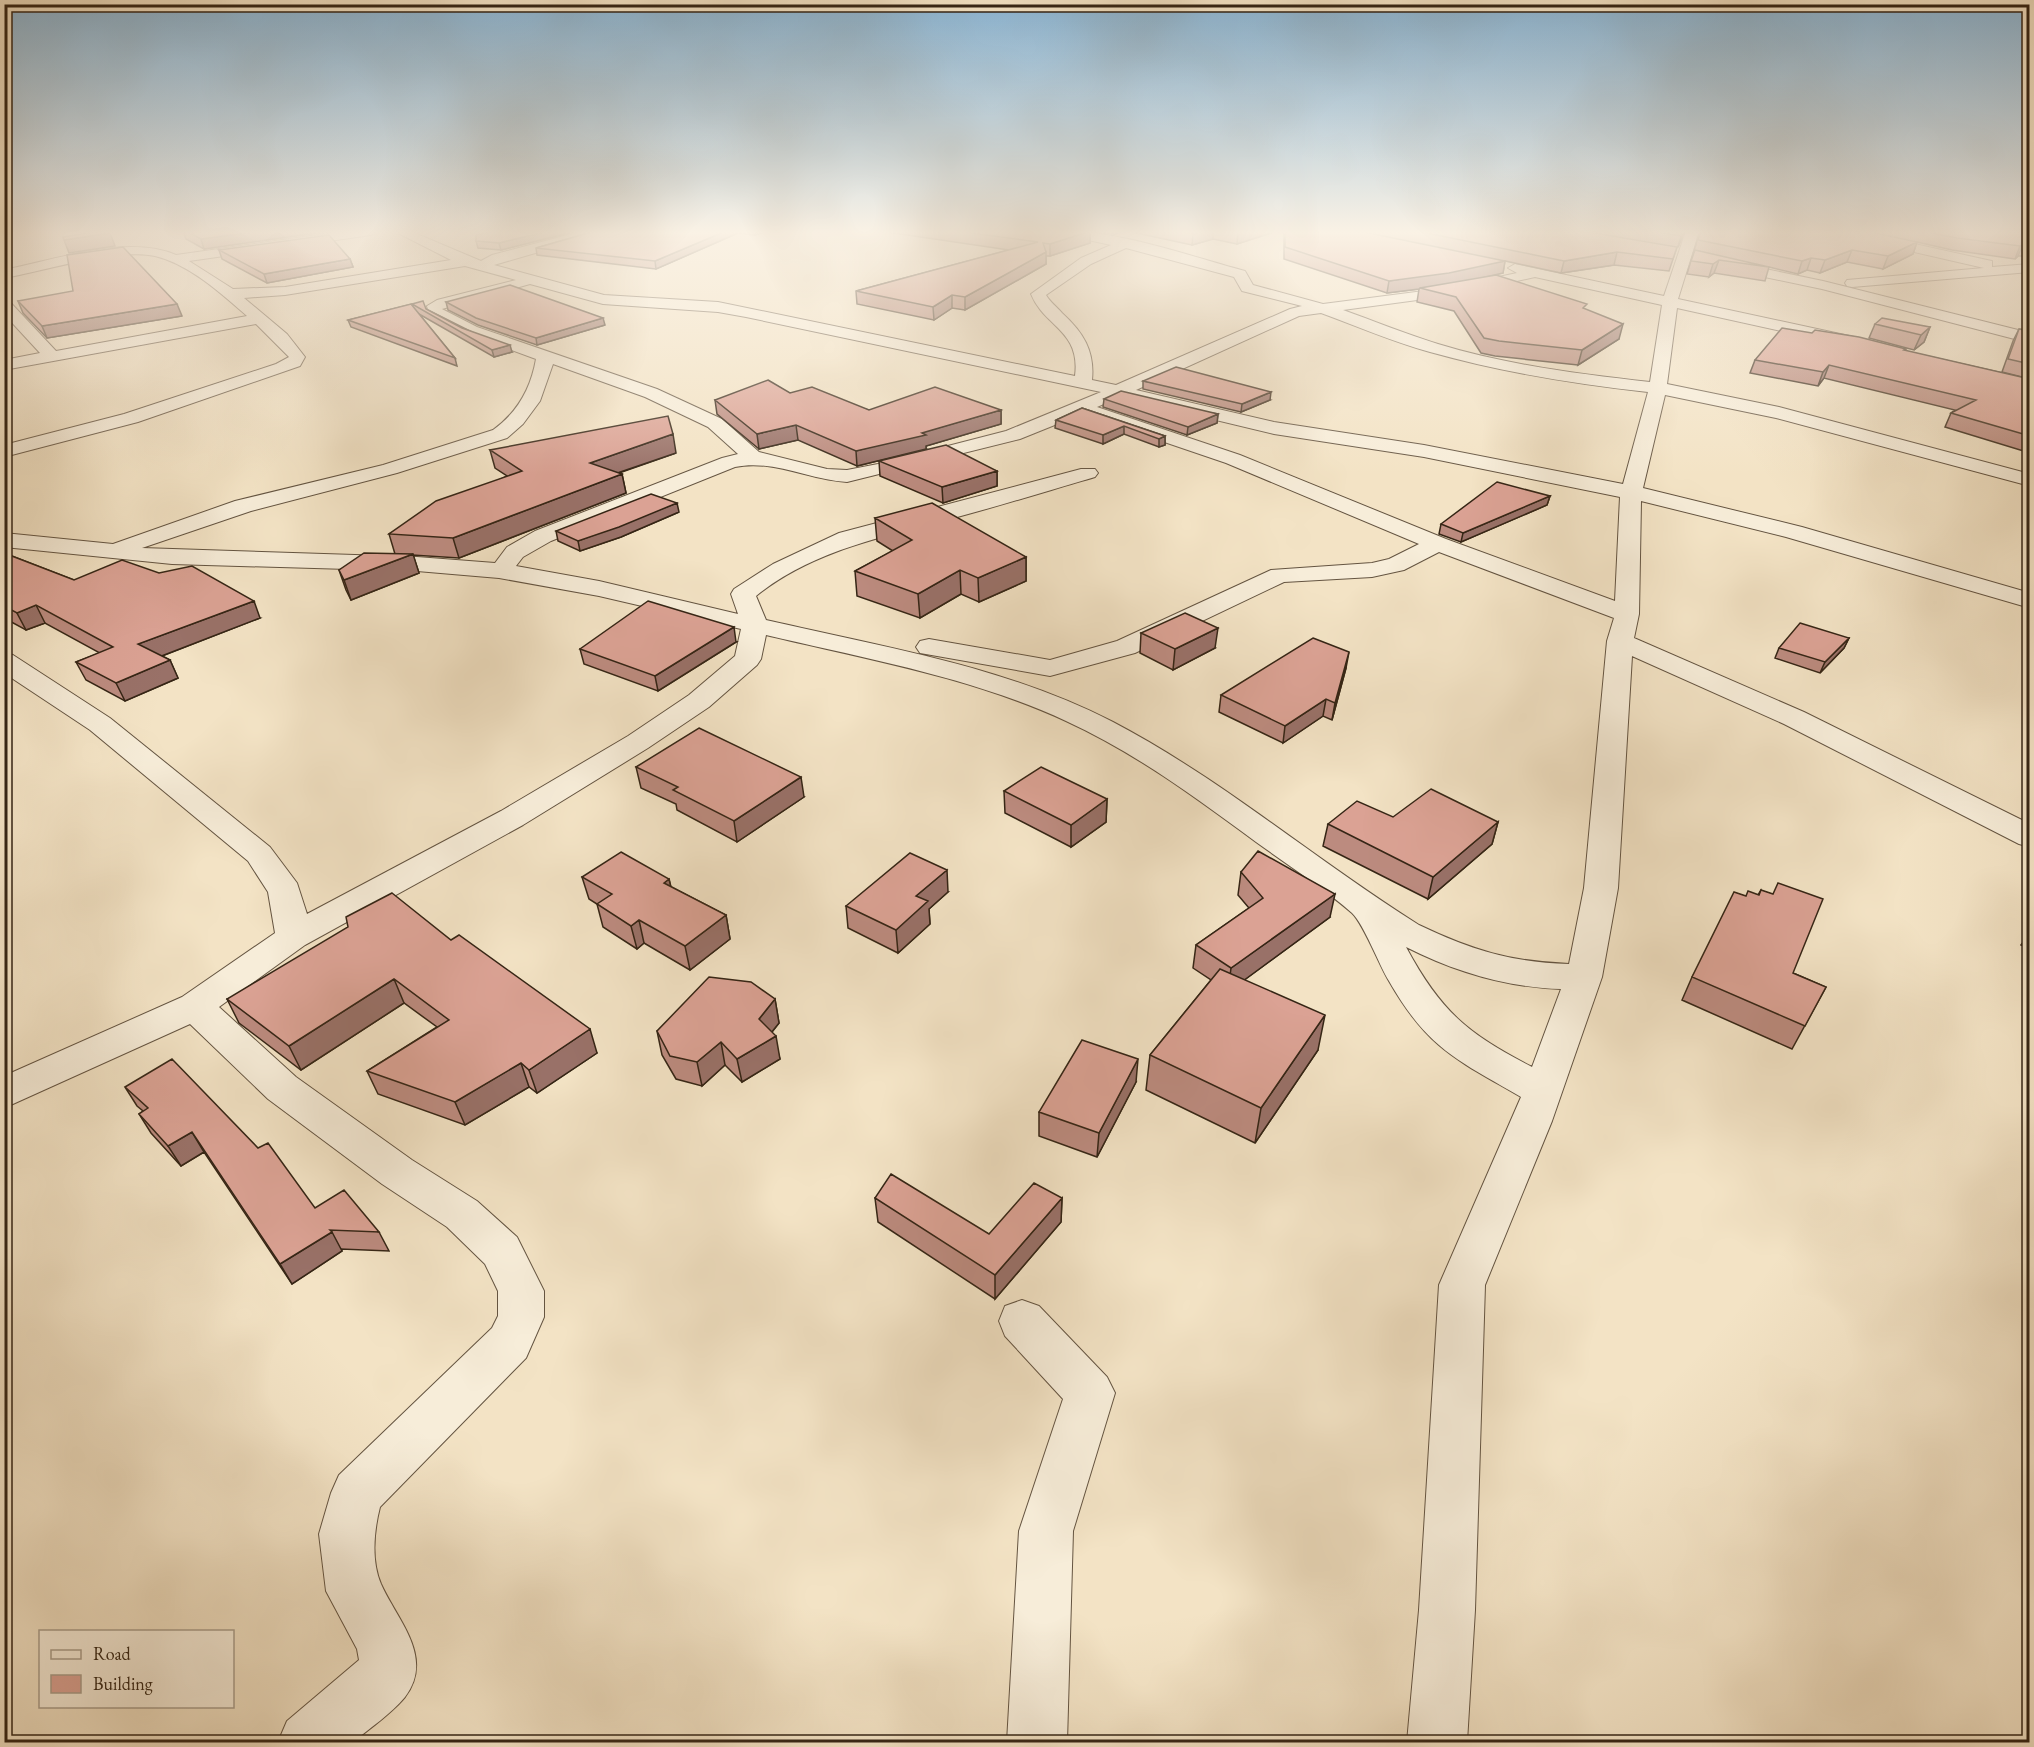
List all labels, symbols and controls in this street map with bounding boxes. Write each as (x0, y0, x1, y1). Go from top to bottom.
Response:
legend (39, 1630, 234, 1708)
text: Road (93, 1642, 132, 1665)
text: Building (93, 1672, 153, 1695)

